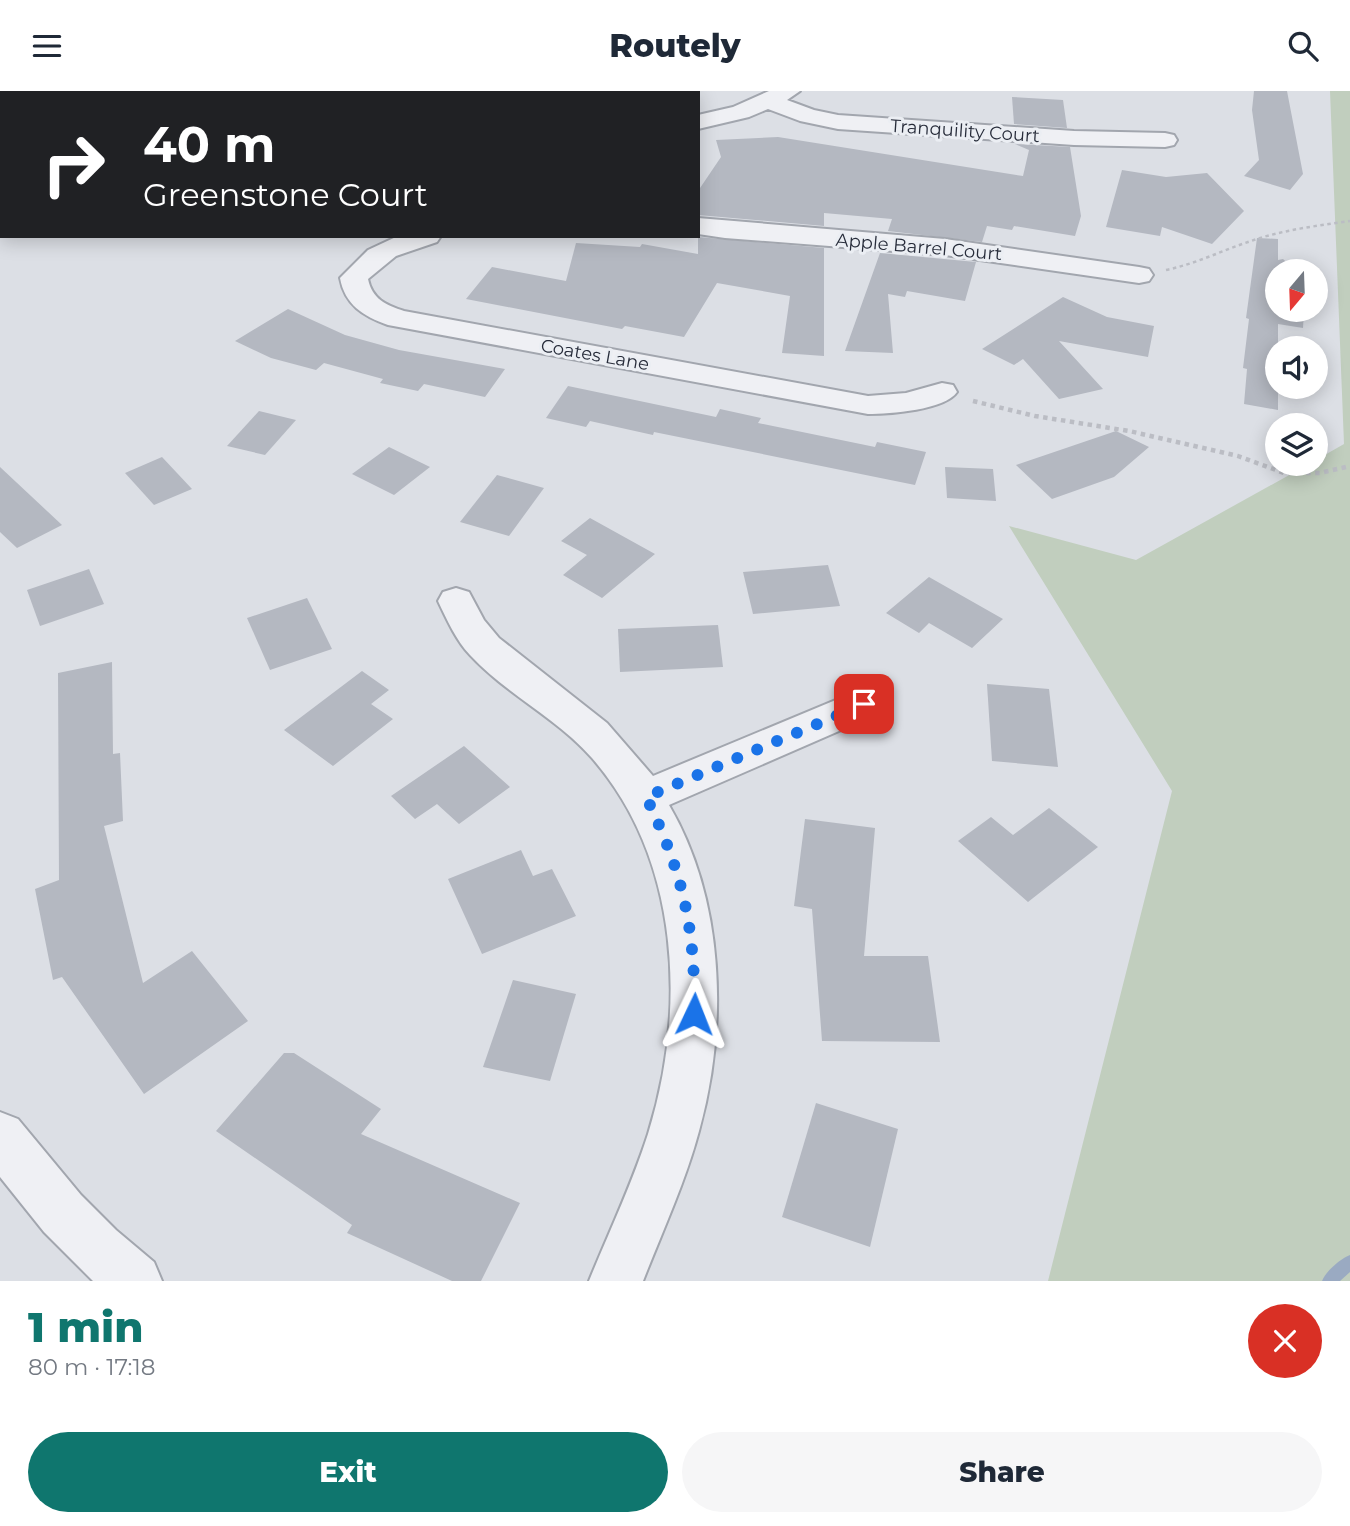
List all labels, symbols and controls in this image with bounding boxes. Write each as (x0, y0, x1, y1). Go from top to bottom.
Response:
text: Routely (609, 26, 741, 65)
icon: menu (28, 27, 66, 65)
icon: search (1284, 27, 1322, 65)
text: 40 m (143, 115, 275, 174)
street label: Tranquility Court (890, 115, 1040, 147)
icon: right (28, 119, 119, 210)
text: Greenstone Court (143, 175, 428, 214)
street label: Apple Barrel Court (835, 229, 1003, 265)
north arrow (1265, 259, 1328, 322)
map controls (1265, 259, 1328, 476)
street label: Coates Lane (539, 335, 651, 375)
button: sound (1265, 336, 1328, 399)
button: layers (1265, 413, 1328, 476)
pin (834, 674, 894, 734)
icon: arrive (845, 685, 883, 723)
position arrow (657, 977, 731, 1051)
text: 1 min (28, 1301, 144, 1353)
button: close (1248, 1304, 1322, 1378)
text: 80 m · 17:18 (28, 1353, 155, 1381)
button: Exit (28, 1432, 668, 1512)
button: Share (682, 1432, 1322, 1512)

